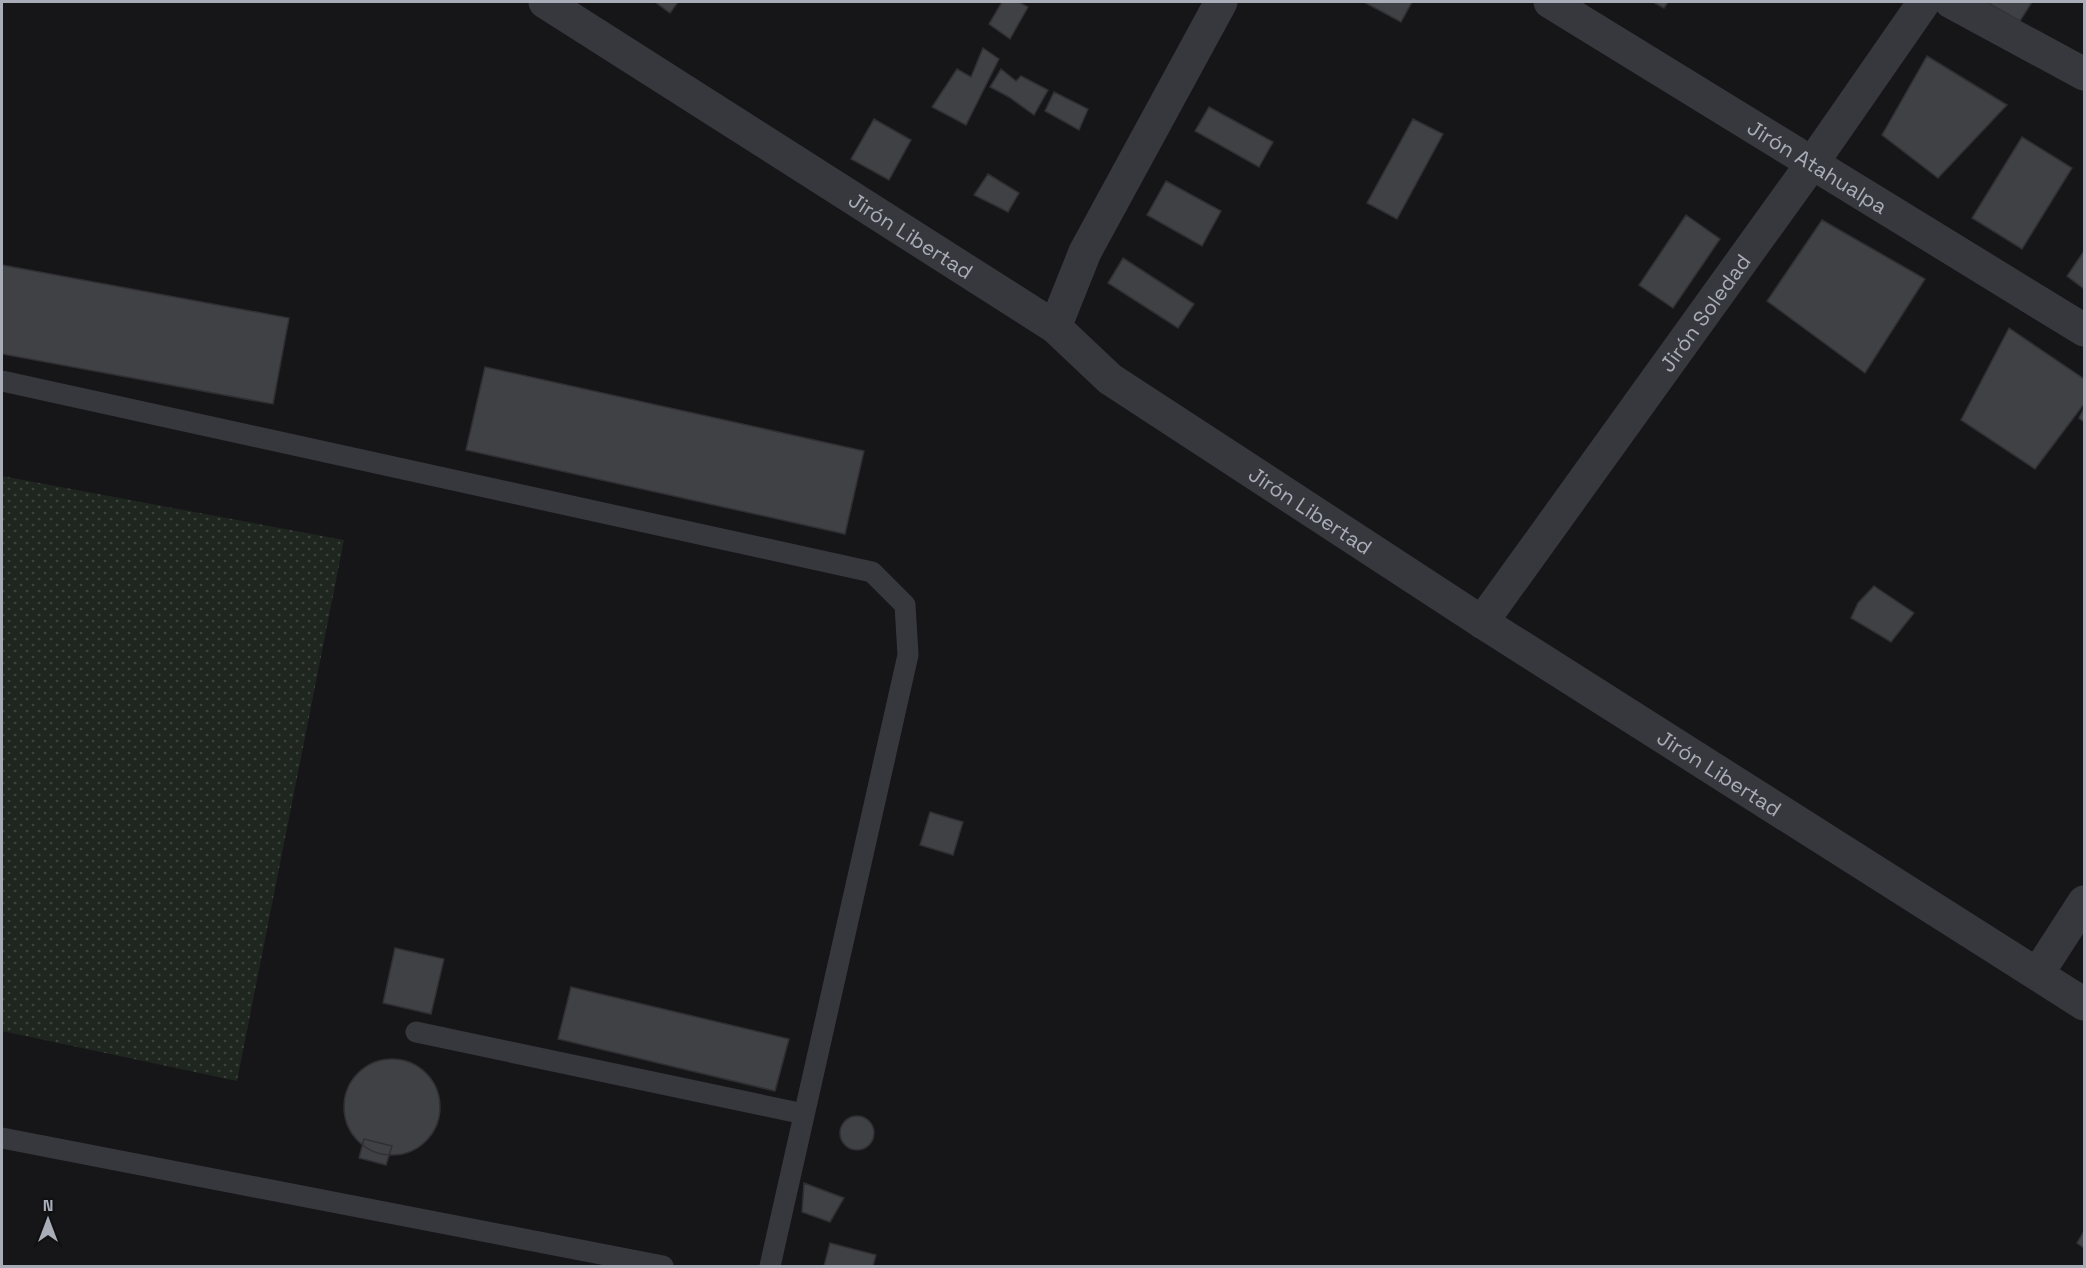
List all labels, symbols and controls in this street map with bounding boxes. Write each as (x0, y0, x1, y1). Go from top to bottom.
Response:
street label: Jirón Atahualpa (1743, 113, 1892, 219)
street label: Jirón Libertad (844, 186, 978, 285)
street label: Jirón Soledad (1653, 249, 1756, 377)
street label: Jirón Libertad (1244, 460, 1377, 560)
street label: Jirón Libertad (1652, 723, 1787, 822)
north arrow (18, 1190, 78, 1250)
text: N (43, 1195, 53, 1216)

